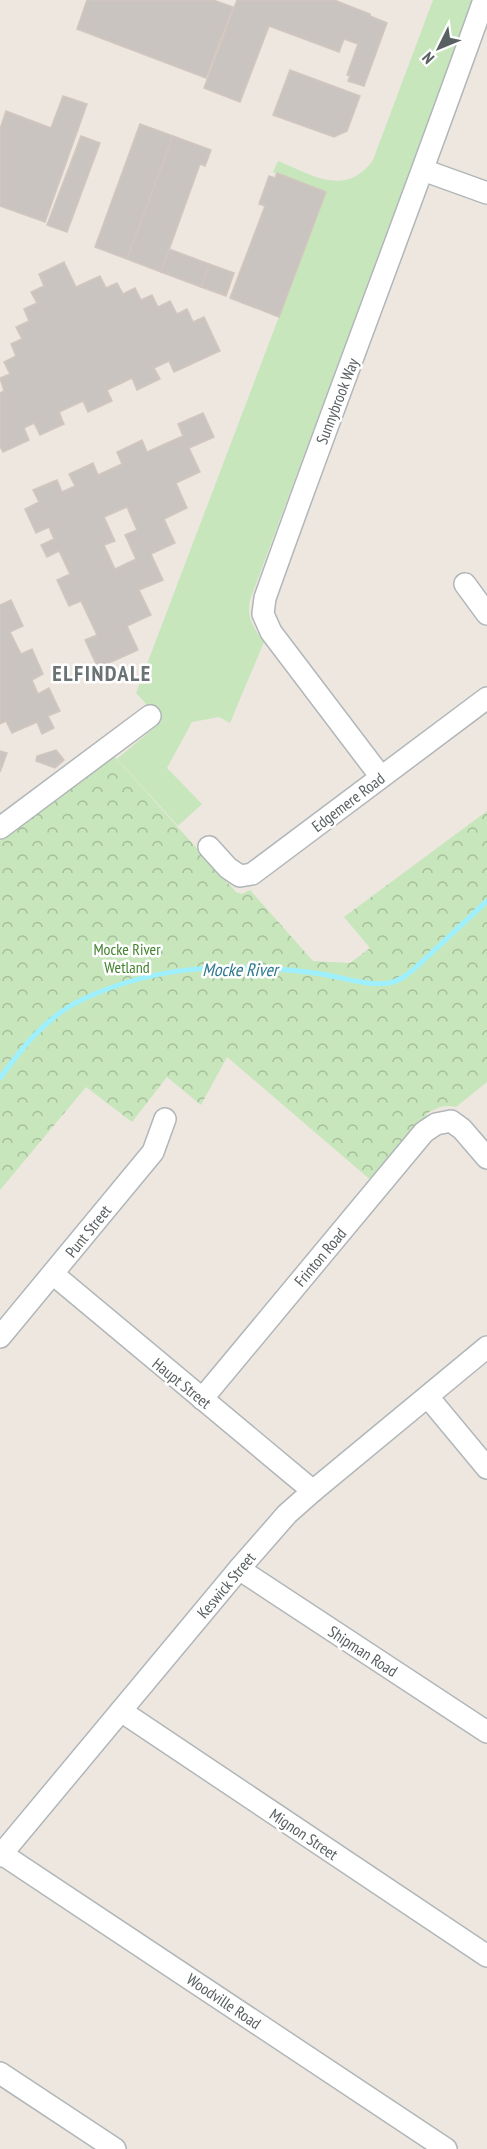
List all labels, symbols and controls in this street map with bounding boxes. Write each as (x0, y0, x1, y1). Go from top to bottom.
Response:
north arrow (409, 18, 469, 78)
text: N (418, 48, 438, 68)
street label: Sunnybrook Way (311, 355, 363, 447)
district label: ELFINDALE (52, 659, 152, 687)
street label: Edgemere Road (308, 768, 388, 836)
park label: Mocke River Wetland (93, 939, 161, 977)
water label: Mocke River (202, 958, 281, 981)
street label: Punt Street (61, 1200, 116, 1261)
street label: Frinton Road (290, 1224, 350, 1290)
street label: Haupt Street (149, 1353, 216, 1413)
street label: Keswick Street (193, 1547, 260, 1622)
street label: Shipman Road (324, 1621, 402, 1681)
street label: Mignon Street (266, 1804, 342, 1864)
street label: Woodville Road (183, 1969, 265, 2033)

